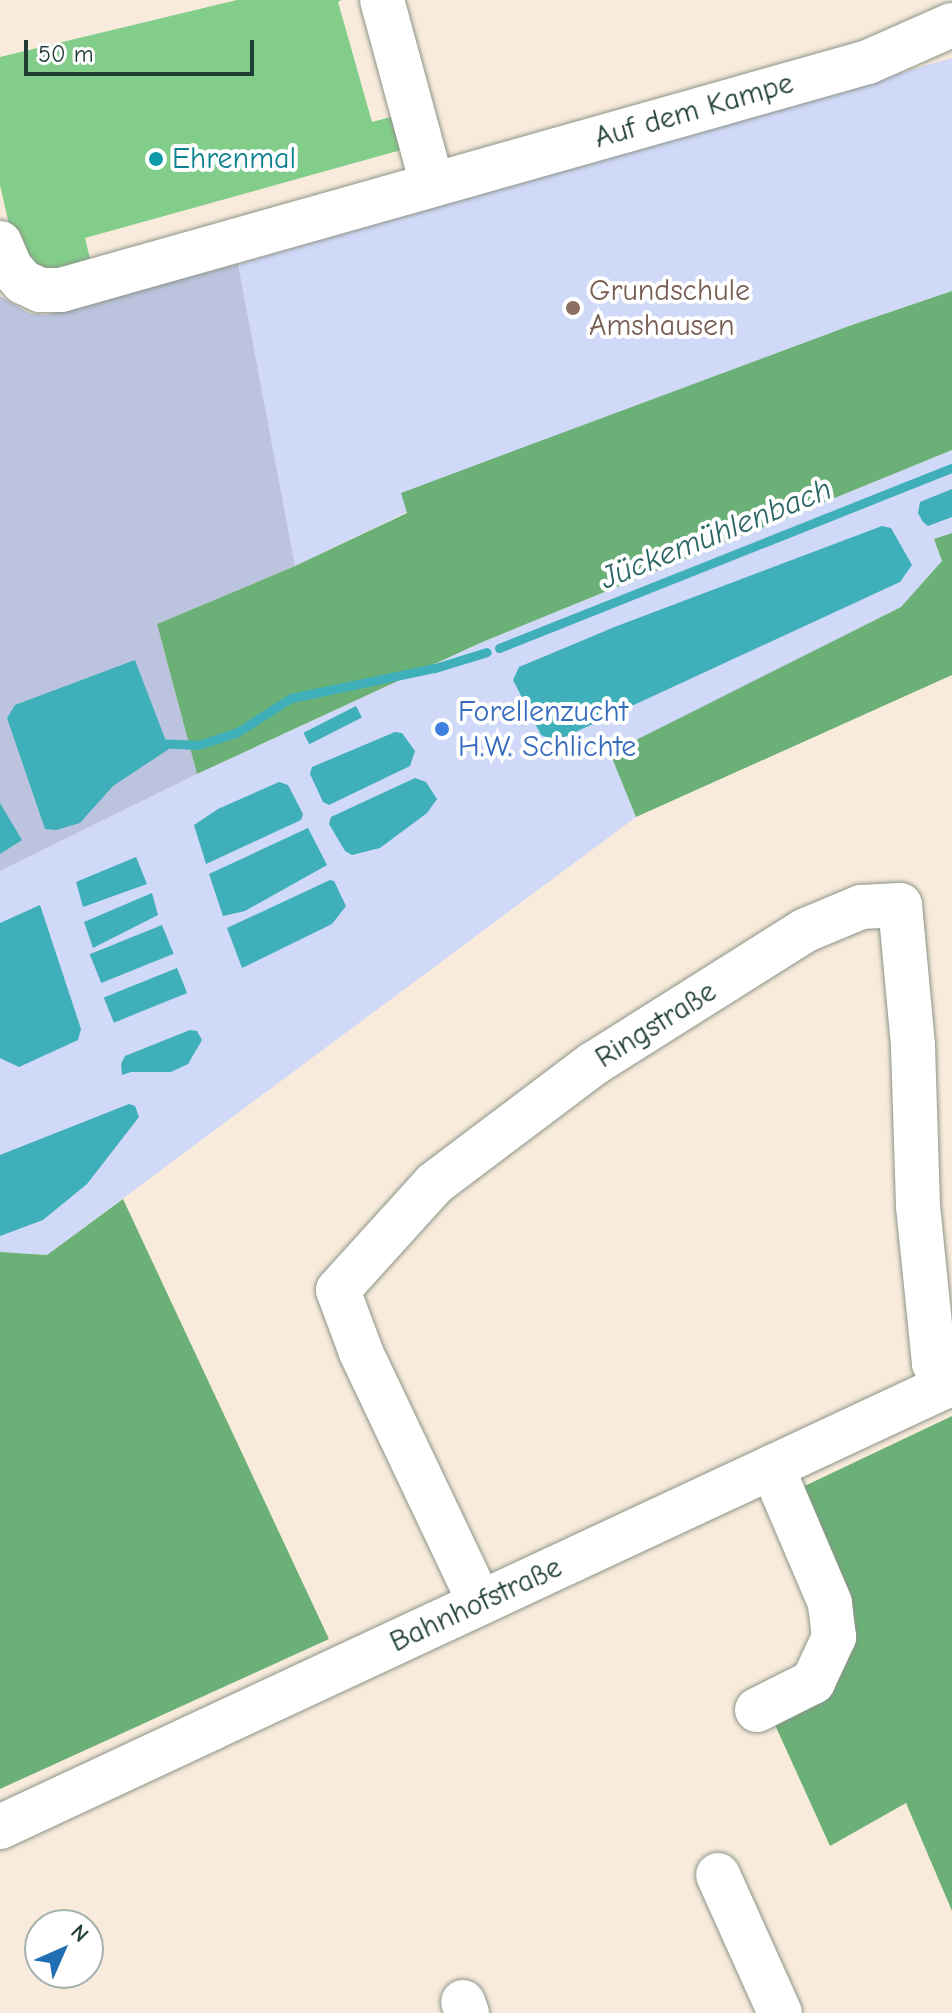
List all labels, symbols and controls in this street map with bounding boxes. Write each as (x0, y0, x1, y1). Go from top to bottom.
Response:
scale bar (28, 24, 258, 74)
text: 50 m (38, 40, 94, 68)
street label: Auf dem Kampe (591, 65, 797, 157)
place label: Ehrenmal (172, 141, 296, 177)
marker: Ehrenmal (147, 150, 165, 168)
place label: Grundschule Amshausen (589, 273, 750, 344)
marker: Grundschule Amshausen (564, 299, 582, 317)
water label: Jückemühlenbach (595, 470, 837, 598)
place label: Forellenzucht H.W. Schlichte (458, 694, 636, 764)
marker: Forellenzucht H.W. Schlichte (433, 720, 451, 738)
street label: Ringstraße (589, 974, 723, 1076)
street label: Bahnhofstraße (384, 1549, 568, 1661)
north arrow (24, 1909, 104, 1989)
text: N (65, 1919, 94, 1948)

